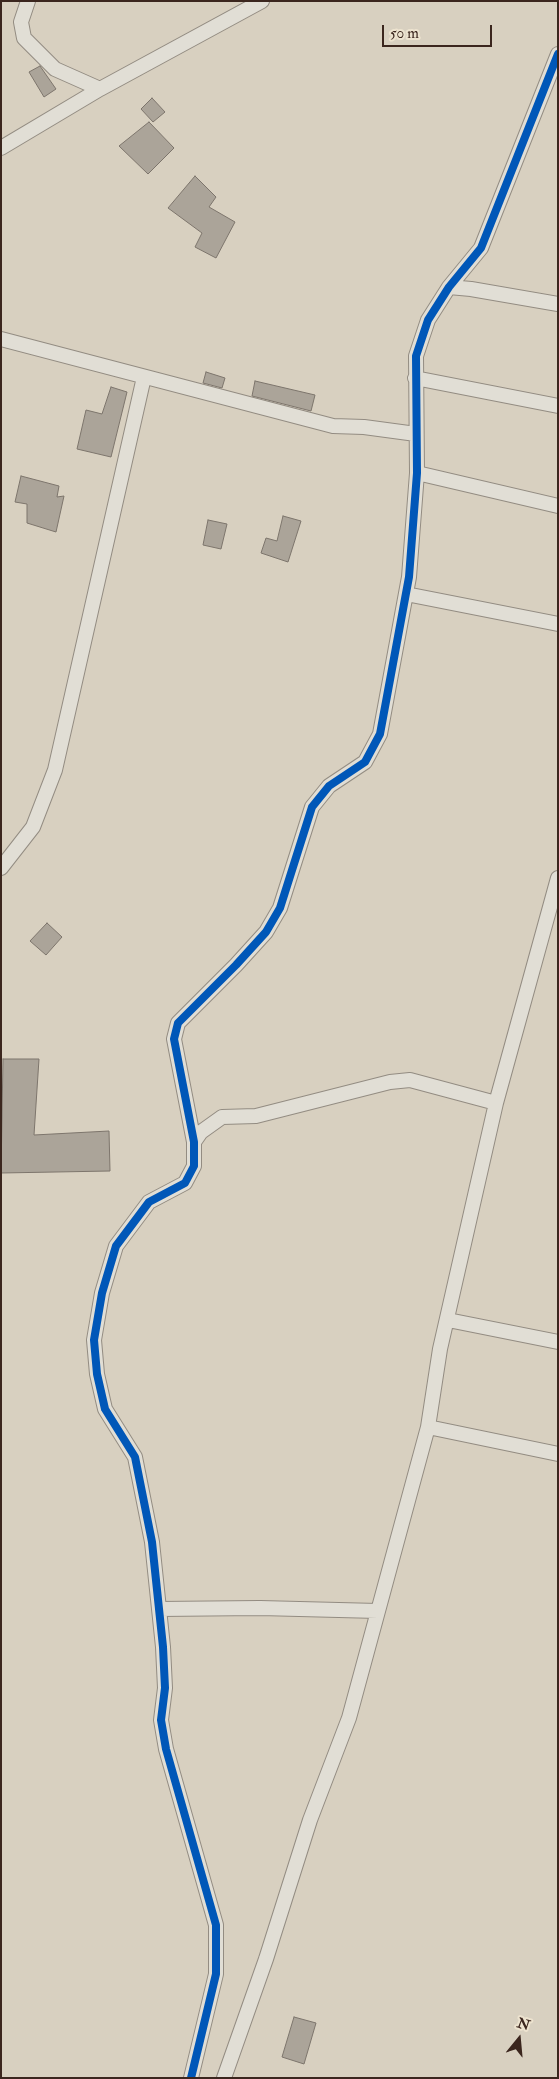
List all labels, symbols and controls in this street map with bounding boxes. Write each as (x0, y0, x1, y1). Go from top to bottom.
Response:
scale bar (384, 15, 494, 47)
text: 50 m (390, 24, 419, 43)
north arrow (494, 2014, 544, 2064)
text: N (515, 2014, 532, 2034)

